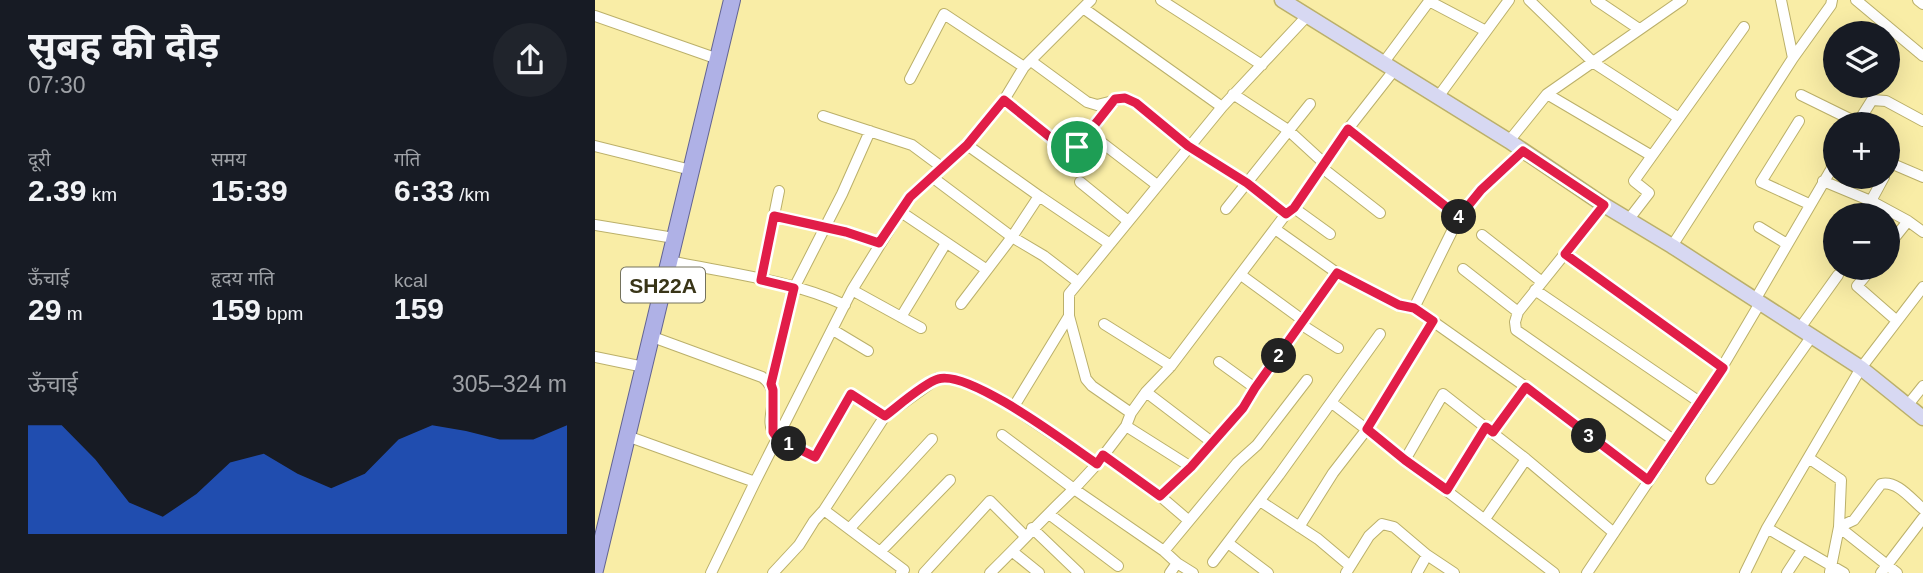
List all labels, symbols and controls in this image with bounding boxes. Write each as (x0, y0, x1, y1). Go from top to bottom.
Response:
map controls (1823, 21, 1900, 280)
button: layers (1823, 21, 1900, 98)
button: share (493, 23, 567, 97)
text: सुबह की दौड़ (28, 25, 219, 67)
text: 07:30 (28, 72, 86, 98)
button: + (1823, 112, 1900, 189)
pin (1047, 117, 1107, 177)
icon: arrive (1058, 128, 1096, 166)
text: दूरी (28, 149, 51, 170)
text: समय (211, 149, 246, 170)
text: गति (394, 149, 420, 170)
text: 2.39 (28, 174, 86, 207)
text: 15:39 (211, 174, 288, 207)
text: 6:33 (394, 174, 454, 207)
text: km (86, 184, 117, 205)
text: /km (454, 184, 490, 205)
pin: 4 (1441, 200, 1477, 234)
button: − (1823, 203, 1900, 280)
text: 4 (1453, 206, 1464, 227)
text: ऊँचाई (28, 268, 69, 289)
text: हृदय गति (211, 268, 274, 289)
road number: SH22A (621, 268, 705, 302)
text: kcal (394, 270, 428, 291)
text: 159 (394, 292, 444, 325)
text: 29 (28, 293, 61, 326)
text: 159 (211, 293, 261, 326)
text: m (61, 303, 82, 324)
text: bpm (261, 303, 303, 324)
pin: 2 (1261, 338, 1297, 374)
text: 2 (1273, 345, 1284, 366)
text: ऊँचाई (28, 371, 78, 397)
text: 305–324 m (452, 371, 567, 397)
pin: 3 (1571, 418, 1607, 453)
text: 3 (1583, 425, 1594, 446)
pin: 1 (771, 426, 807, 462)
text: 1 (783, 433, 794, 454)

